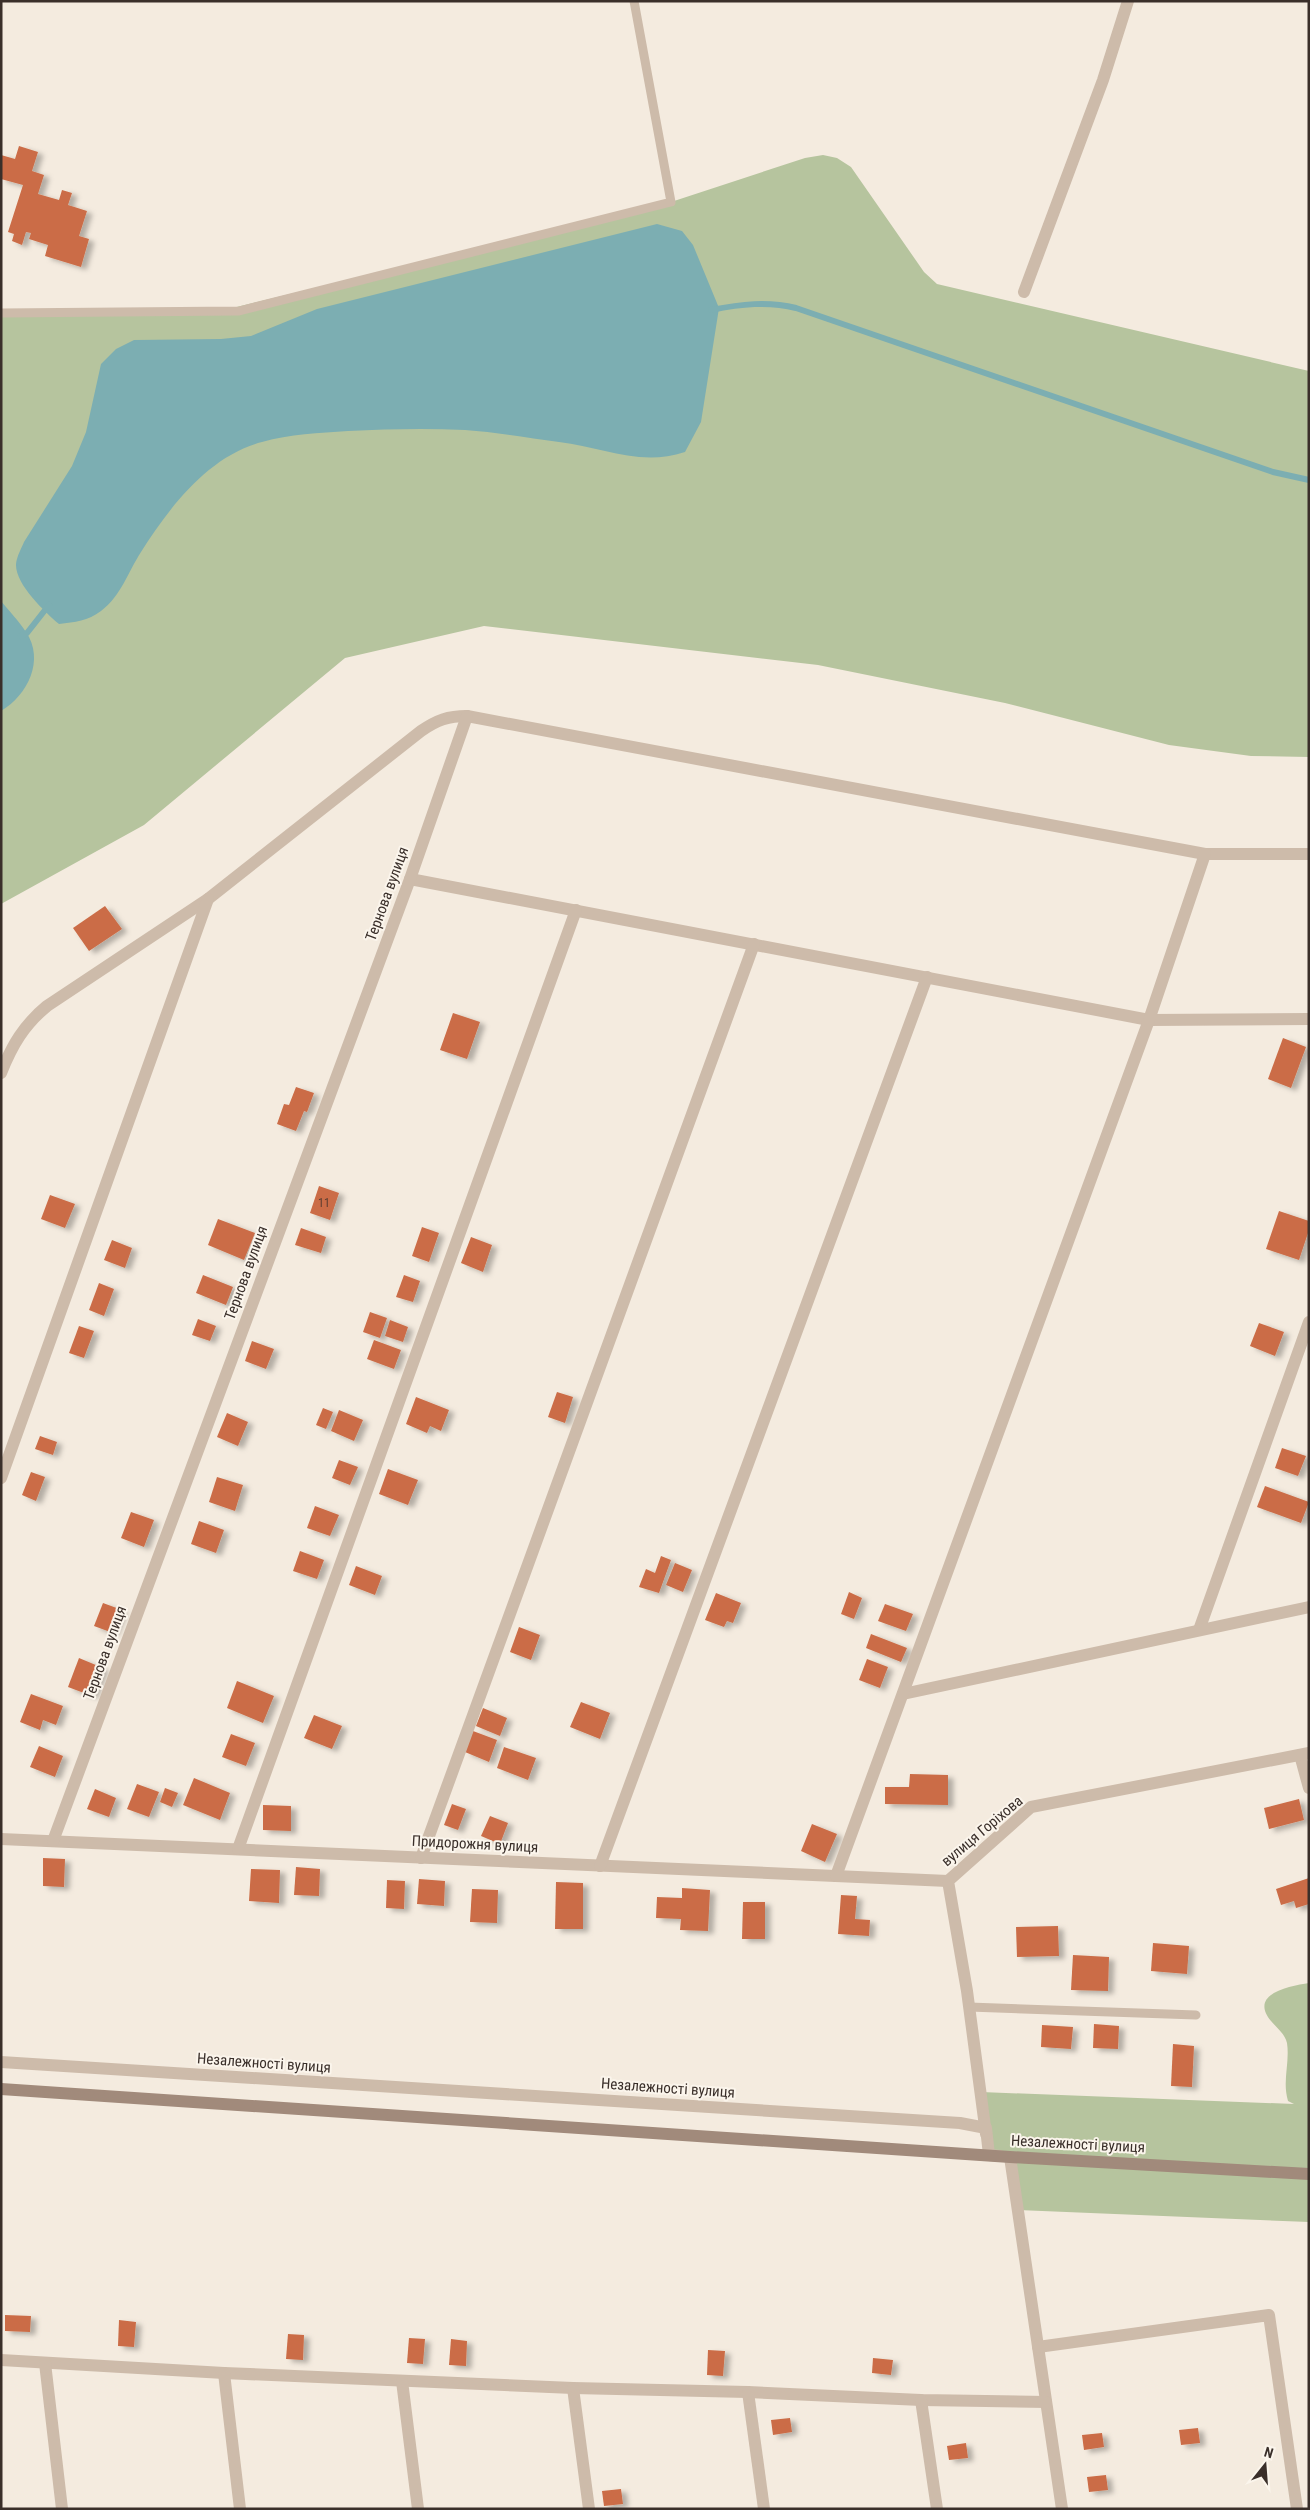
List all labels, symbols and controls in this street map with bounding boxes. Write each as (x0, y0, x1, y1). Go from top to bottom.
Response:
street label: Тернова вулиця (362, 845, 412, 943)
house number: 11 (318, 1196, 330, 1210)
street label: Тернова вулиця (221, 1224, 271, 1322)
street label: Тернова вулиця (80, 1604, 130, 1702)
street label: вулиця Горіхова (938, 1792, 1026, 1870)
street label: Придорожня вулиця (411, 1832, 539, 1856)
street label: Незалежності вулиця (196, 2049, 332, 2077)
street label: Незалежності вулиця (600, 2074, 736, 2102)
street label: Незалежності вулиця (1011, 2132, 1145, 2156)
north arrow (1240, 2440, 1290, 2490)
text: N (1262, 2444, 1275, 2461)

